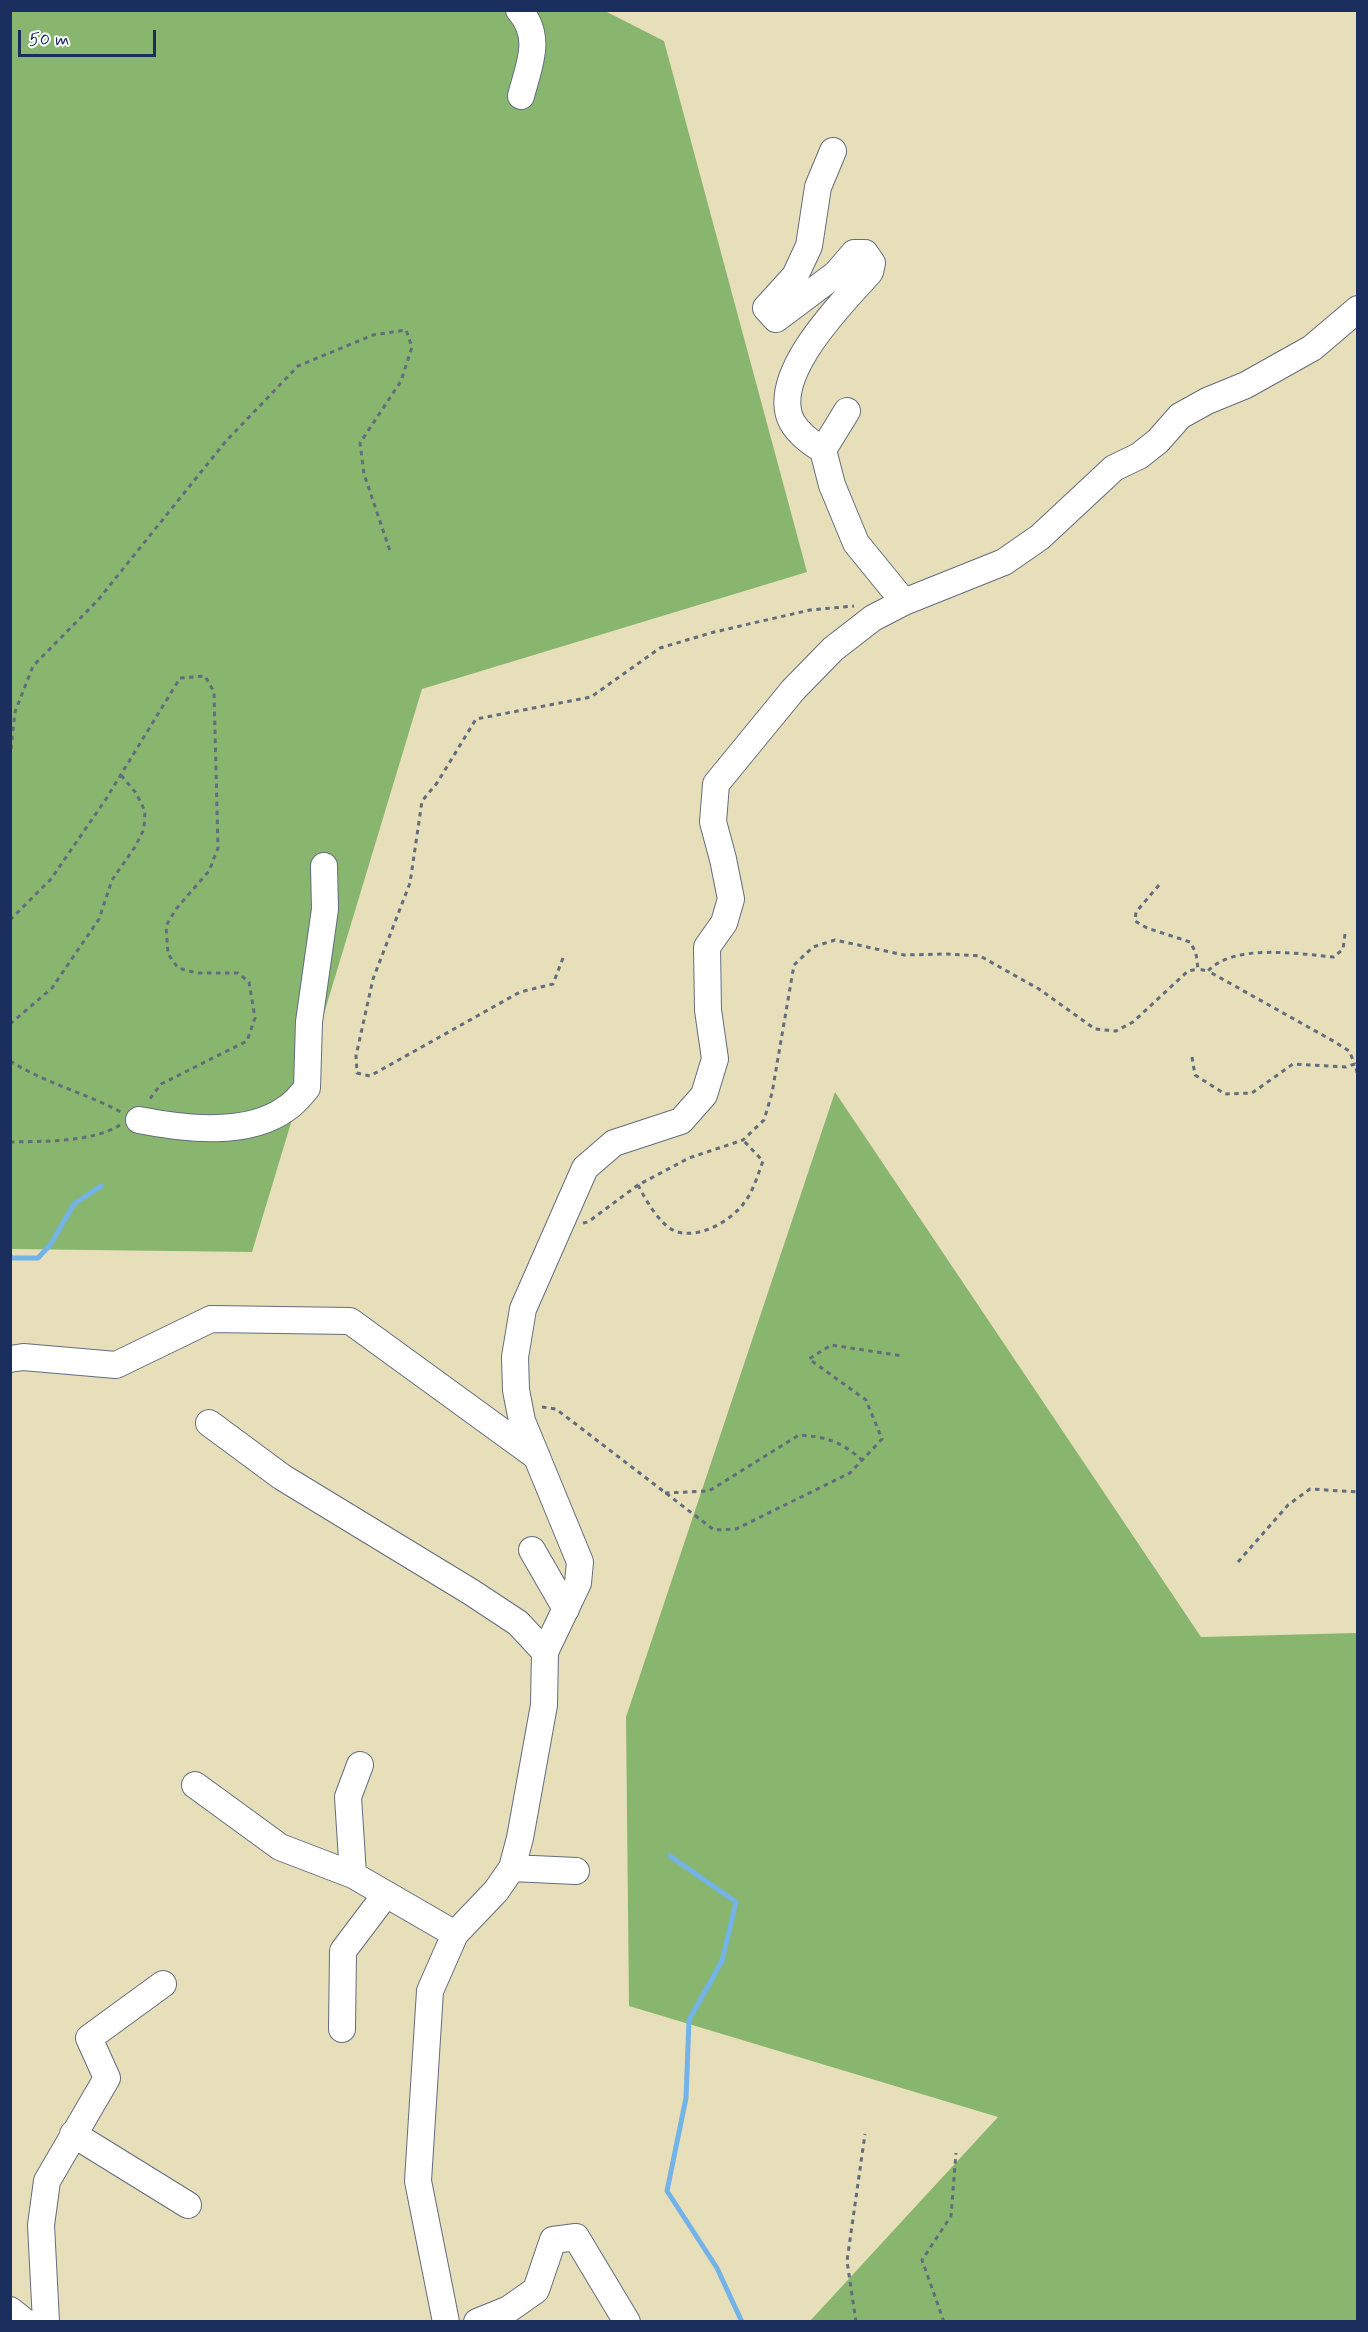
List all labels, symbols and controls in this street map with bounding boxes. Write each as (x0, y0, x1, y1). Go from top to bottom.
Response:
scale bar (21, 18, 159, 56)
text: 50 m (29, 28, 69, 52)

